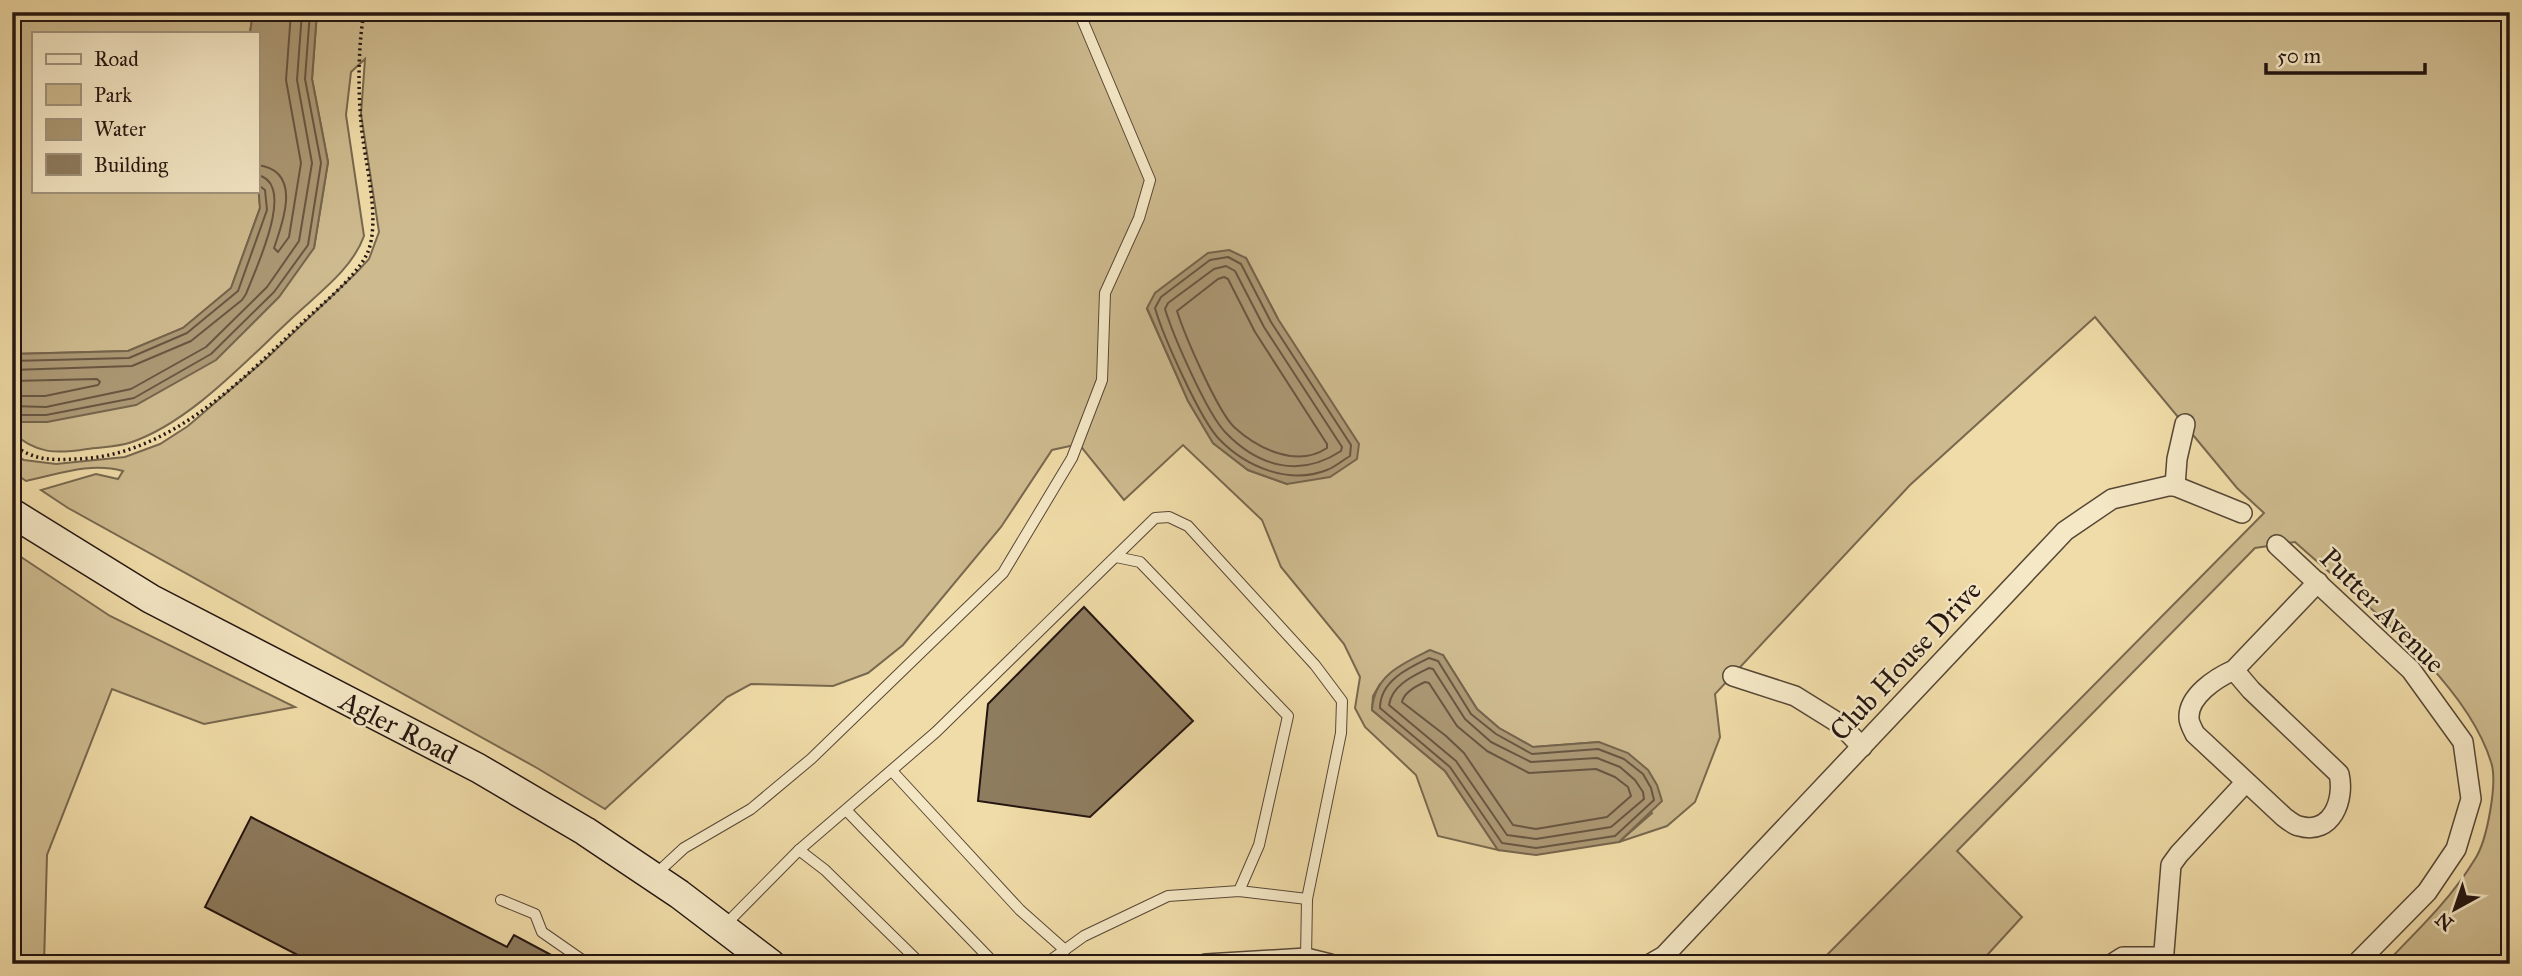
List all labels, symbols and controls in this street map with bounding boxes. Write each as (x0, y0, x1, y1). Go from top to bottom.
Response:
legend (32, 32, 259, 192)
scale bar (2266, 32, 2426, 76)
text: 50 m (2277, 43, 2322, 69)
text: Road (94, 46, 139, 72)
text: Park (94, 82, 132, 108)
text: Water (94, 116, 146, 142)
text: Building (94, 152, 168, 178)
street label: Putter Avenue (2313, 540, 2453, 680)
street label: Club House Drive (1822, 573, 1989, 748)
street label: Agler Road (333, 683, 463, 772)
north arrow (2420, 874, 2490, 944)
text: N (2431, 908, 2458, 936)

